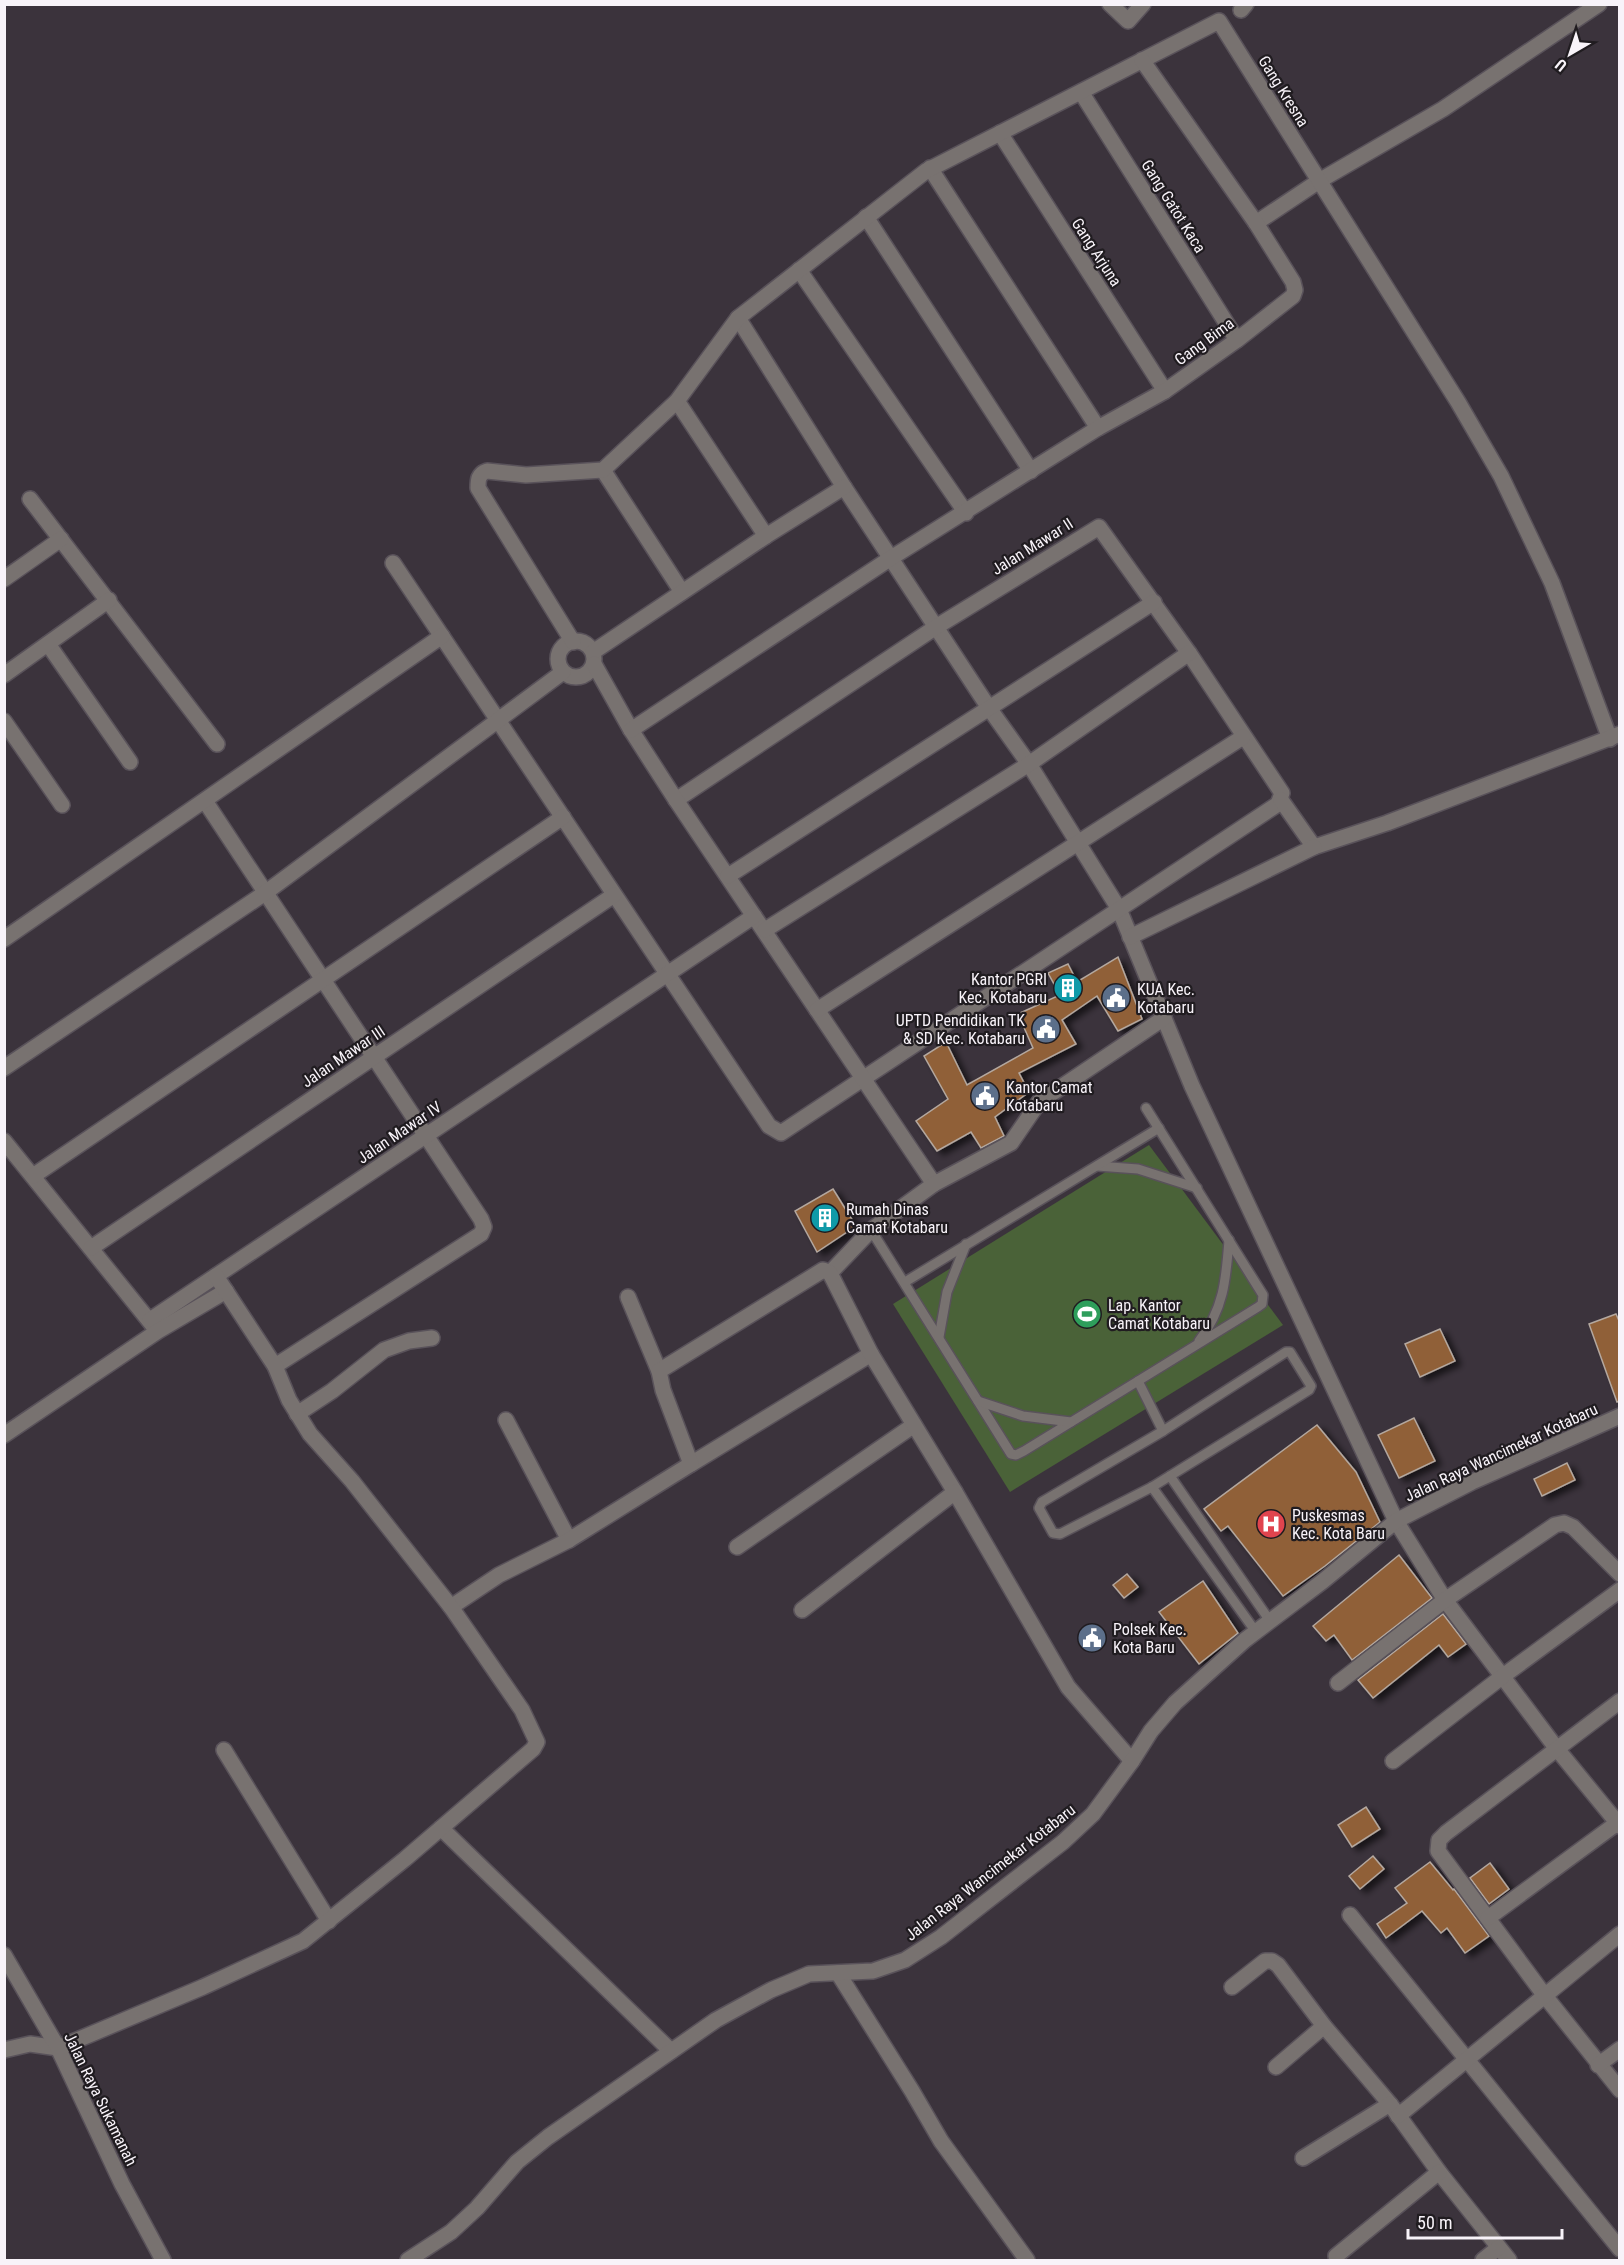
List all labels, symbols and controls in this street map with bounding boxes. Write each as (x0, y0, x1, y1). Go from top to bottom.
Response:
north arrow (1540, 24, 1600, 84)
street label: Gang Kresna (1254, 52, 1313, 130)
text: U (1551, 55, 1570, 76)
street label: Gang Gatot Kaca (1137, 156, 1210, 256)
street label: Gang Arjuna (1068, 215, 1126, 290)
street label: Gang Bima (1171, 314, 1238, 369)
street label: Jalan Mawar II (988, 514, 1077, 579)
place label: Kantor PGRI Kec. Kotabaru (959, 970, 1047, 1007)
building icon: Kantor PGRI Kec. Kotabaru (1052, 972, 1084, 1004)
place label: KUA Kec. Kotabaru (1137, 980, 1195, 1017)
public building icon: KUA Kec. Kotabaru (1100, 982, 1132, 1014)
place label: UPTD Pendidikan TK & SD Kec. Kotabaru (896, 1011, 1025, 1048)
public building icon: UPTD Pendidikan TK & SD Kec. Kotabaru (1030, 1013, 1062, 1045)
street label: Jalan Mawar III (298, 1022, 389, 1091)
place label: Kantor Camat Kotabaru (1006, 1078, 1093, 1115)
public building icon: Kantor Camat Kotabaru (969, 1080, 1001, 1112)
street label: Jalan Mawar IV (354, 1097, 445, 1168)
place label: Rumah Dinas Camat Kotabaru (846, 1200, 948, 1237)
building icon: Rumah Dinas Camat Kotabaru (809, 1202, 841, 1234)
place label: Lap. Kantor Camat Kotabaru (1108, 1296, 1210, 1333)
sports icon: Lap. Kantor Camat Kotabaru (1071, 1298, 1103, 1330)
street label: Jalan Raya Wancimekar Kotabaru (1402, 1399, 1601, 1506)
place label: Puskesmas Kec. Kota Baru (1292, 1506, 1385, 1543)
hospital icon: Puskesmas Kec. Kota Baru (1255, 1508, 1287, 1540)
place label: Polsek Kec. Kota Baru (1113, 1620, 1187, 1657)
public building icon: Polsek Kec. Kota Baru (1076, 1622, 1108, 1654)
street label: Jalan Raya Wancimekar Kotabaru (901, 1800, 1079, 1945)
street label: Jalan Raya Sukamanah (60, 2030, 141, 2169)
scale bar (1408, 2202, 1562, 2240)
text: 50 m (1417, 2212, 1452, 2233)

